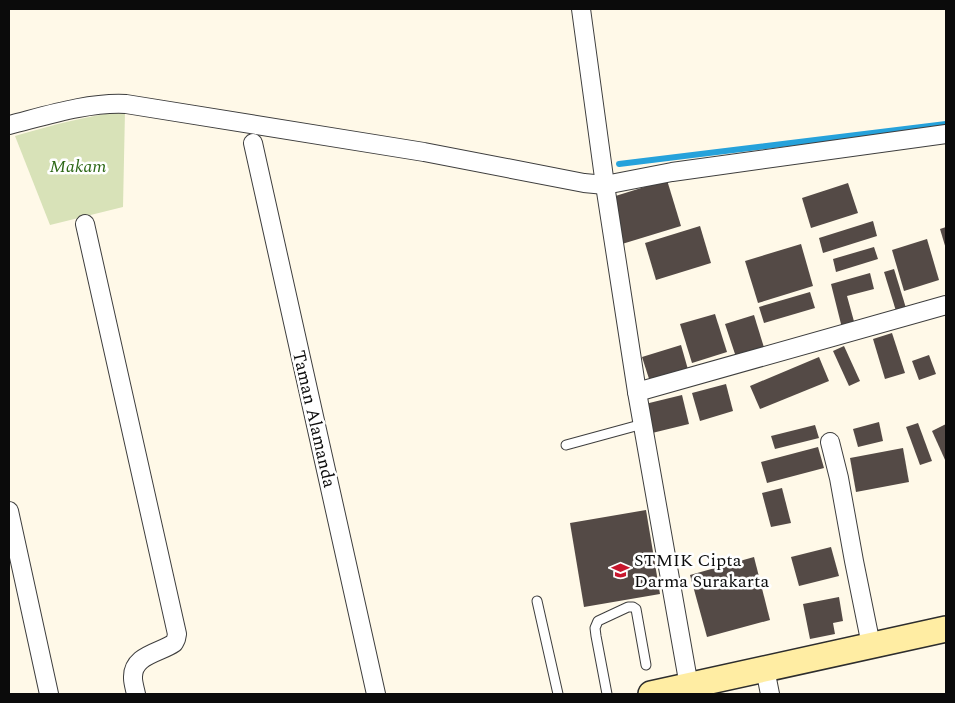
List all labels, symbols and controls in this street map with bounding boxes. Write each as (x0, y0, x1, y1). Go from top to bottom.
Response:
park label: Makam (50, 153, 106, 180)
street label: Taman Alamanda (285, 348, 343, 491)
place label: STMIK Cipta Darma Surakarta (634, 547, 769, 595)
school or university icon: STMIK Cipta Darma Surakarta (610, 560, 630, 580)

